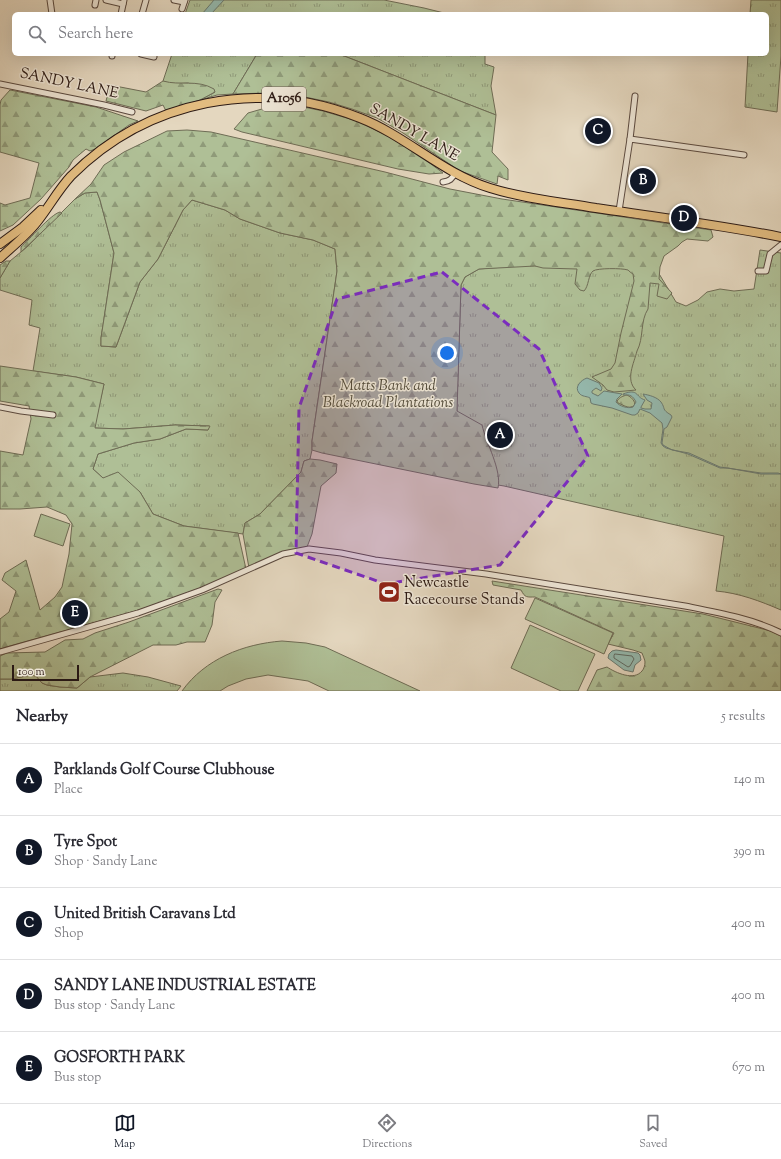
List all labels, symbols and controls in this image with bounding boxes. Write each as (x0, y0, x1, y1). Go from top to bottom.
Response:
search box (12, 12, 769, 56)
icon: search (26, 23, 48, 45)
text: Search here (58, 24, 133, 45)
street label: SANDY LANE (18, 63, 120, 105)
road number: A1056 (262, 87, 306, 111)
street label: SANDY LANE (365, 99, 463, 167)
pin: C (585, 116, 611, 146)
pin: B (630, 166, 656, 196)
pin: D (671, 203, 697, 233)
your location (437, 343, 457, 363)
park label: Matts Bank and Blackroad Plantations (323, 376, 453, 414)
pin: A (487, 420, 513, 450)
place label: Newcastle Racecourse Stands (404, 573, 525, 611)
sports icon: Newcastle Racecourse Stands (376, 579, 402, 605)
pin: E (62, 598, 88, 628)
scale bar (12, 663, 79, 682)
text: 100 m (18, 664, 45, 680)
text: Nearby (16, 705, 68, 729)
text: 5 results (721, 708, 765, 726)
text: Parklands Golf Course Clubhouse (54, 760, 274, 781)
text: A (24, 771, 34, 789)
text: 140 m (734, 771, 765, 789)
text: Place (54, 781, 83, 799)
text: Tyre Spot (54, 832, 117, 853)
text: B (25, 843, 33, 861)
text: 390 m (733, 843, 765, 861)
text: Shop · Sandy Lane (54, 853, 157, 871)
text: United British Caravans Ltd (54, 904, 236, 925)
text: C (24, 915, 34, 933)
text: 400 m (731, 915, 765, 933)
text: Shop (54, 925, 83, 943)
text: SANDY LANE INDUSTRIAL ESTATE (54, 976, 316, 997)
text: D (24, 987, 34, 1005)
text: 400 m (731, 987, 765, 1005)
text: Bus stop · Sandy Lane (54, 997, 175, 1015)
text: GOSFORTH PARK (54, 1048, 185, 1069)
text: E (25, 1059, 33, 1077)
text: 670 m (732, 1059, 765, 1077)
text: Bus stop (54, 1069, 101, 1087)
tab: Map (114, 1112, 136, 1152)
tab: Directions (363, 1112, 412, 1152)
tab: Saved (639, 1112, 667, 1152)

